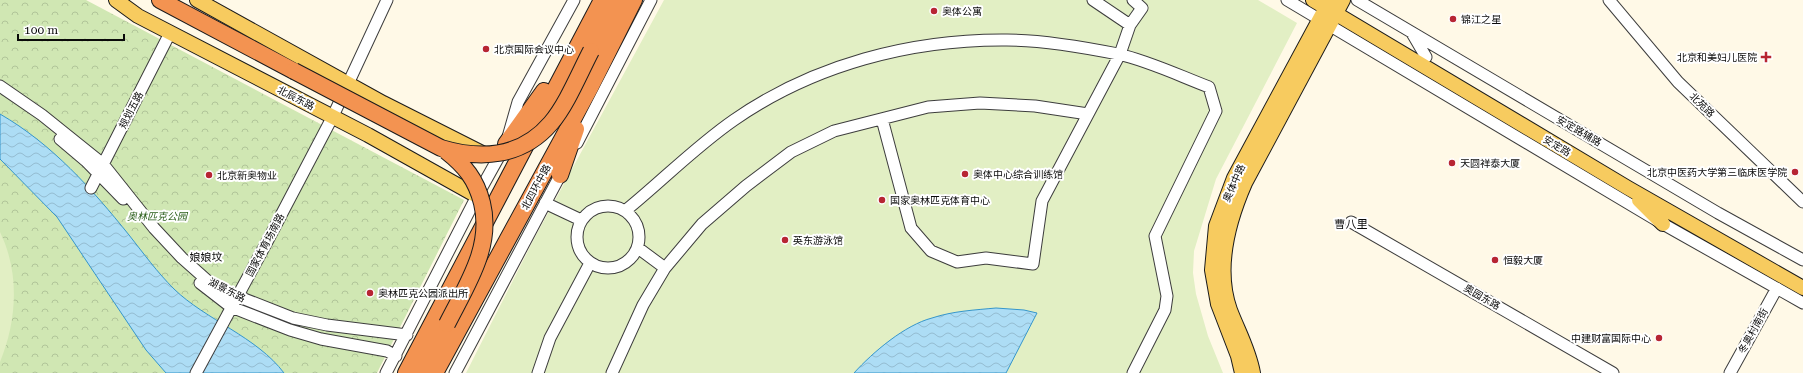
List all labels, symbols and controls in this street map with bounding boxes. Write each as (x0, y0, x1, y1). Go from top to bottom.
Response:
marker: 奥体公寓 (929, 6, 939, 16)
place label: 奥体公寓 (942, 6, 982, 17)
marker: 锦江之星 (1448, 14, 1458, 24)
place label: 锦江之星 (1461, 14, 1501, 25)
scale bar (18, 16, 124, 42)
text: 100 m (24, 23, 58, 37)
marker: 北京国际会议中心 (481, 44, 491, 54)
place label: 北京国际会议中心 (494, 44, 574, 55)
marker: 北京和美妇儿医院 (1760, 51, 1772, 63)
place label: 北京和美妇儿医院 (1677, 52, 1757, 63)
street label: 北辰东路 (276, 84, 316, 112)
street label: 规划五路 (117, 90, 145, 130)
street label: 北苑路 (1687, 91, 1717, 119)
street label: 安定路辅路 (1554, 113, 1604, 149)
street label: 安定路 (1541, 133, 1573, 159)
marker: 天圆祥泰大厦 (1447, 158, 1457, 168)
place label: 天圆祥泰大厦 (1460, 158, 1520, 169)
street label: 北四环中路 (519, 162, 553, 212)
street label: 奥体中路 (1221, 162, 1247, 204)
place label: 北京中医药大学第三临床医学院 (1647, 167, 1787, 178)
marker: 北京中医药大学第三临床医学院 (1790, 167, 1800, 177)
marker: 奥体中心综合训练馆 (960, 169, 970, 179)
place label: 奥体中心综合训练馆 (973, 169, 1063, 180)
marker: 北京新奥物业 (204, 170, 214, 180)
place label: 北京新奥物业 (217, 170, 277, 181)
marker: 国家奥林匹克体育中心 (877, 195, 887, 205)
place label: 国家奥林匹克体育中心 (890, 195, 990, 206)
park label: 奥林匹克公园 (127, 211, 189, 222)
street label: 国家体育场南路 (244, 212, 286, 278)
district label: 曹八里 (1335, 218, 1368, 231)
marker: 英东游泳馆 (780, 235, 790, 245)
place label: 英东游泳馆 (793, 235, 843, 246)
district label: 娘娘坟 (190, 251, 223, 264)
marker: 恒毅大厦 (1490, 255, 1500, 265)
place label: 恒毅大厦 (1503, 255, 1543, 266)
street label: 湖景东路 (207, 276, 247, 304)
street label: 奥园东路 (1462, 282, 1502, 312)
marker: 奥林匹克公园派出所 (365, 288, 375, 298)
place label: 奥林匹克公园派出所 (378, 288, 468, 299)
street label: 冬奥村南街 (1736, 306, 1770, 356)
place label: 中建财富国际中心 (1571, 333, 1651, 344)
marker: 中建财富国际中心 (1654, 333, 1664, 343)

